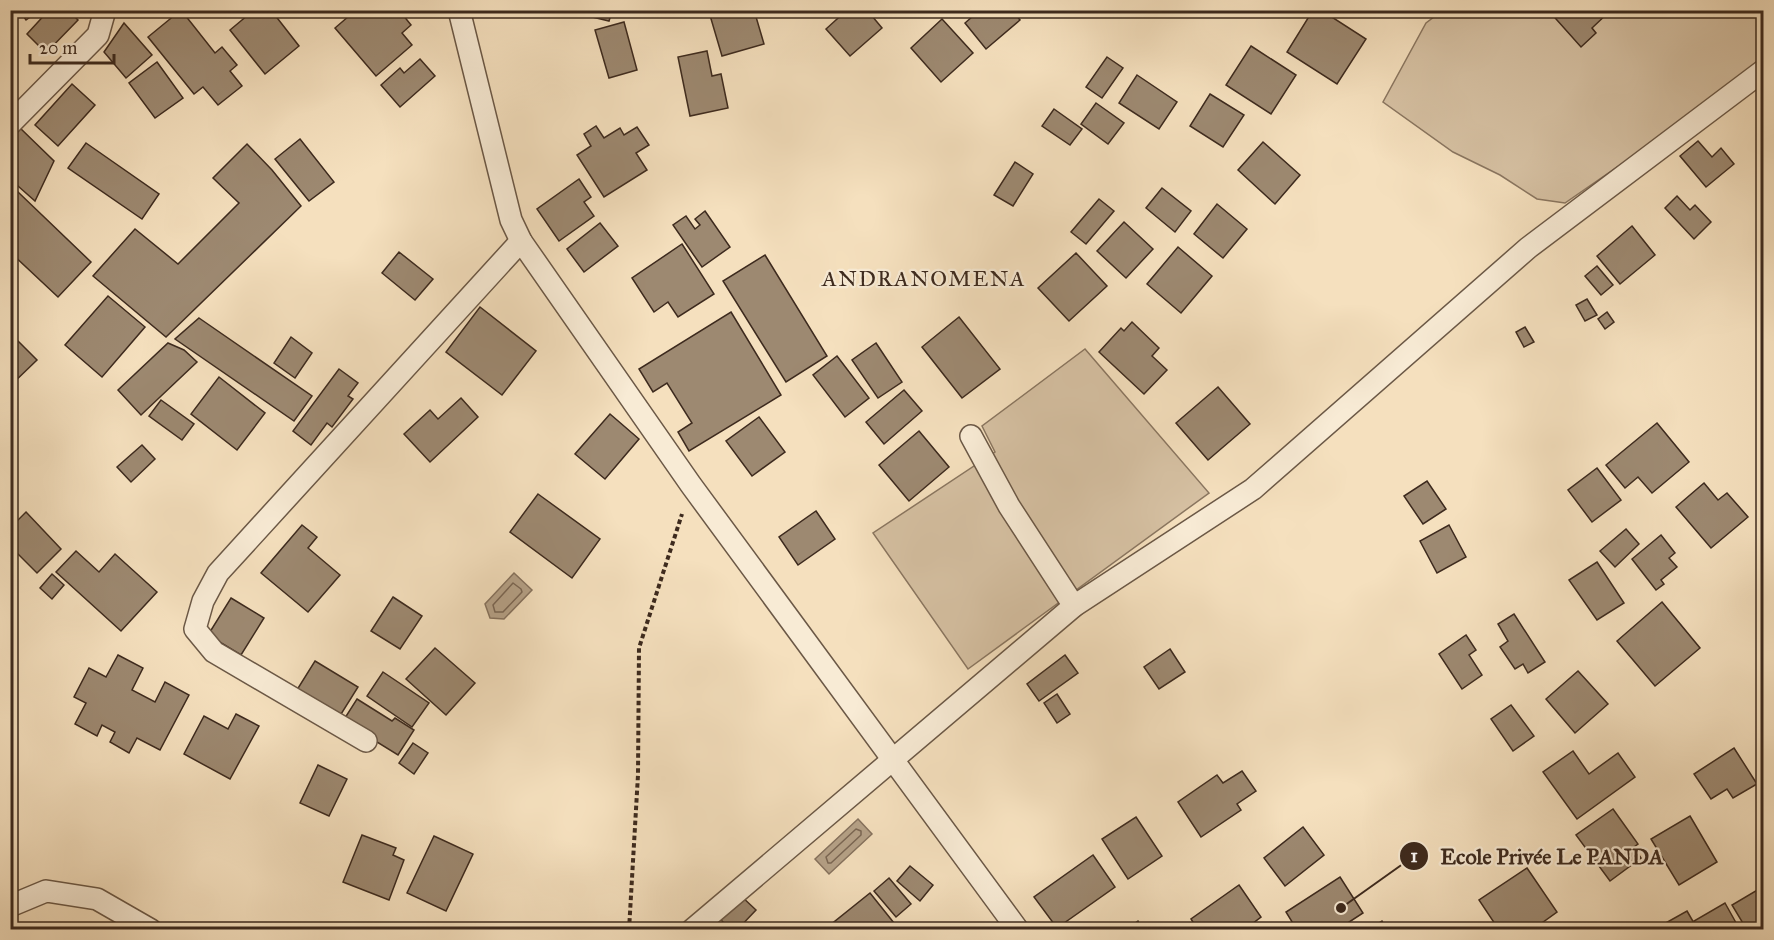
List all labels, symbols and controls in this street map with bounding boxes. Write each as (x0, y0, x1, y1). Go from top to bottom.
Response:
scale bar (30, 27, 114, 65)
text: 20 m (39, 37, 77, 59)
district label: ANDRANOMENA (821, 265, 1026, 292)
callout: Ecole Privée Le PANDA (1399, 836, 1676, 876)
text: Ecole Privée Le PANDA (1440, 843, 1664, 870)
text: 1 (1410, 845, 1418, 867)

